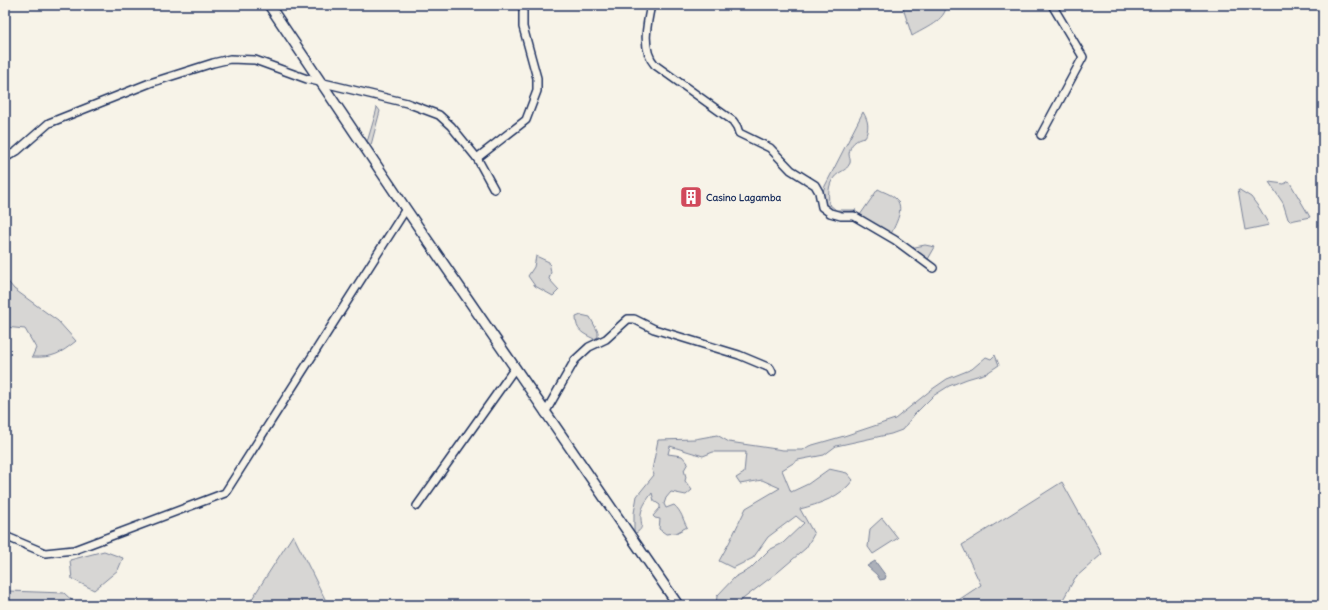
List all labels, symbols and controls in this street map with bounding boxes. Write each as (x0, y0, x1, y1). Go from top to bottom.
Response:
building icon: Casino Lagamba (678, 184, 704, 210)
place label: Casino Lagamba (706, 191, 781, 204)

